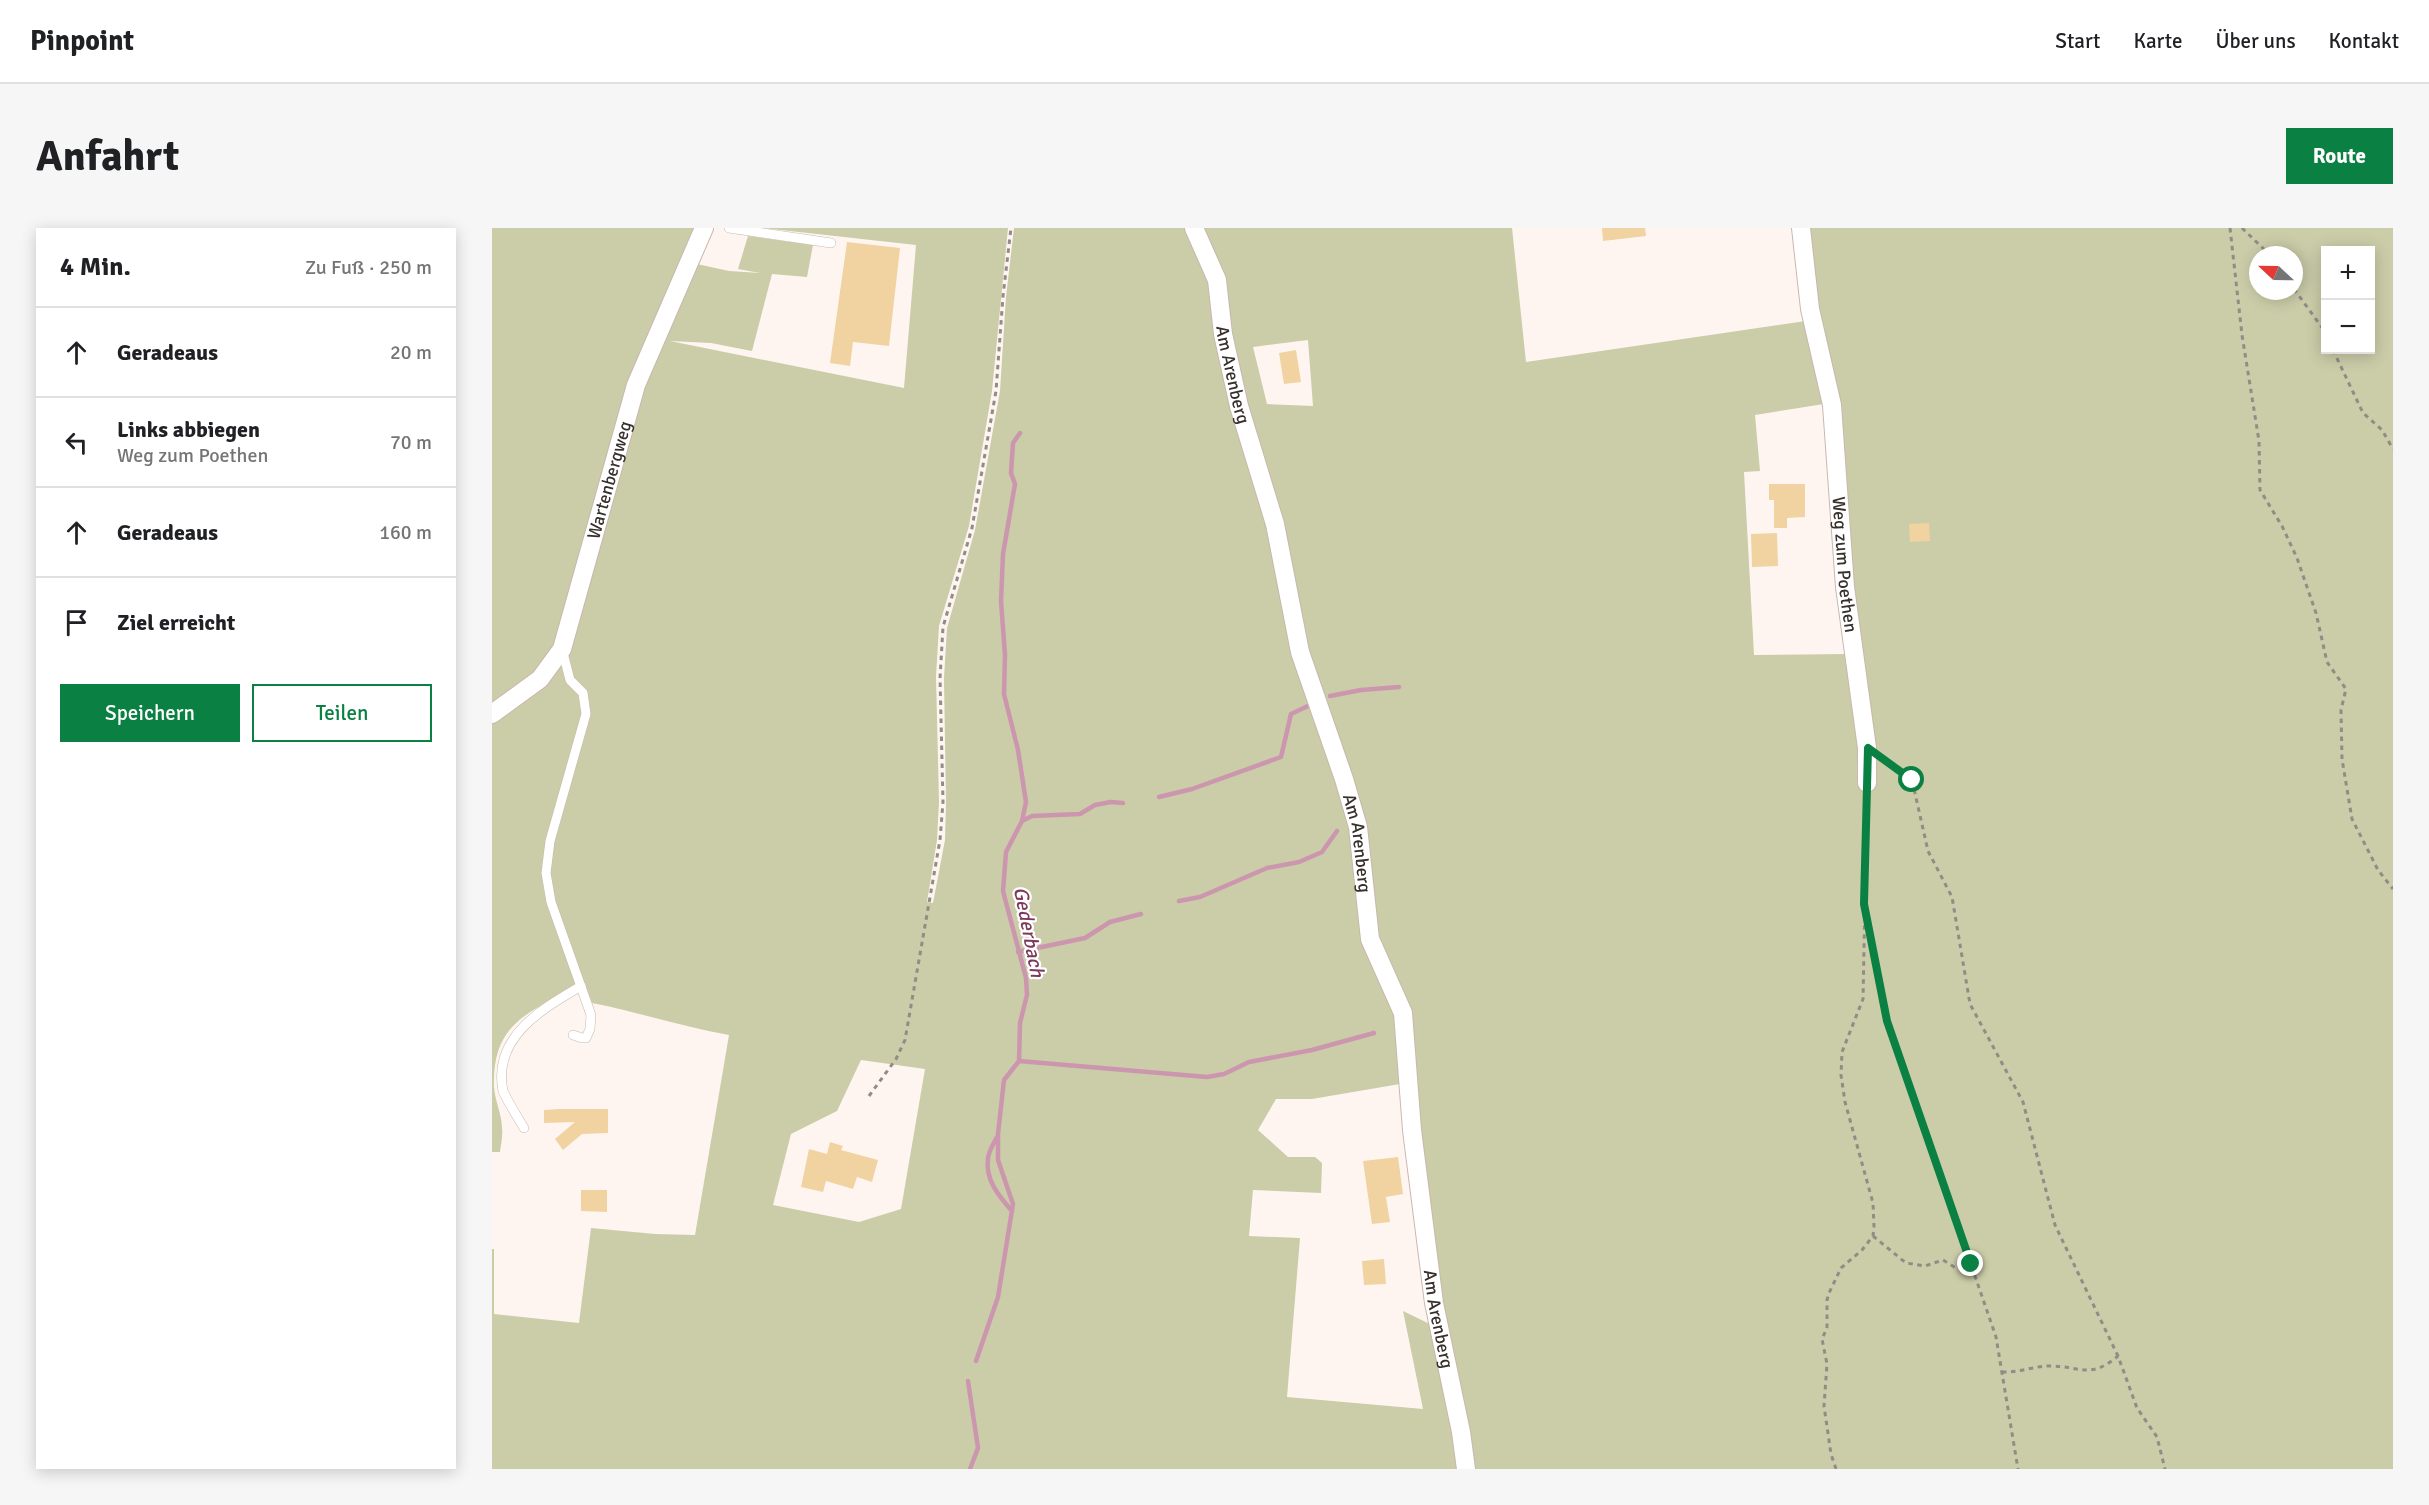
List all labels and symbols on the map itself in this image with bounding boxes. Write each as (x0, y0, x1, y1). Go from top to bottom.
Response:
north arrow (2249, 246, 2303, 300)
street label: Am Arenberg (1211, 325, 1255, 426)
street label: Wartenbergweg (582, 419, 636, 542)
street label: Weg zum Poethen (1828, 496, 1862, 634)
route start (1898, 766, 1924, 792)
street label: Am Arenberg (1338, 791, 1376, 894)
water label: Gederbach (1008, 885, 1050, 981)
route end (1957, 1250, 1983, 1276)
street label: Am Arenberg (1419, 1268, 1458, 1370)

